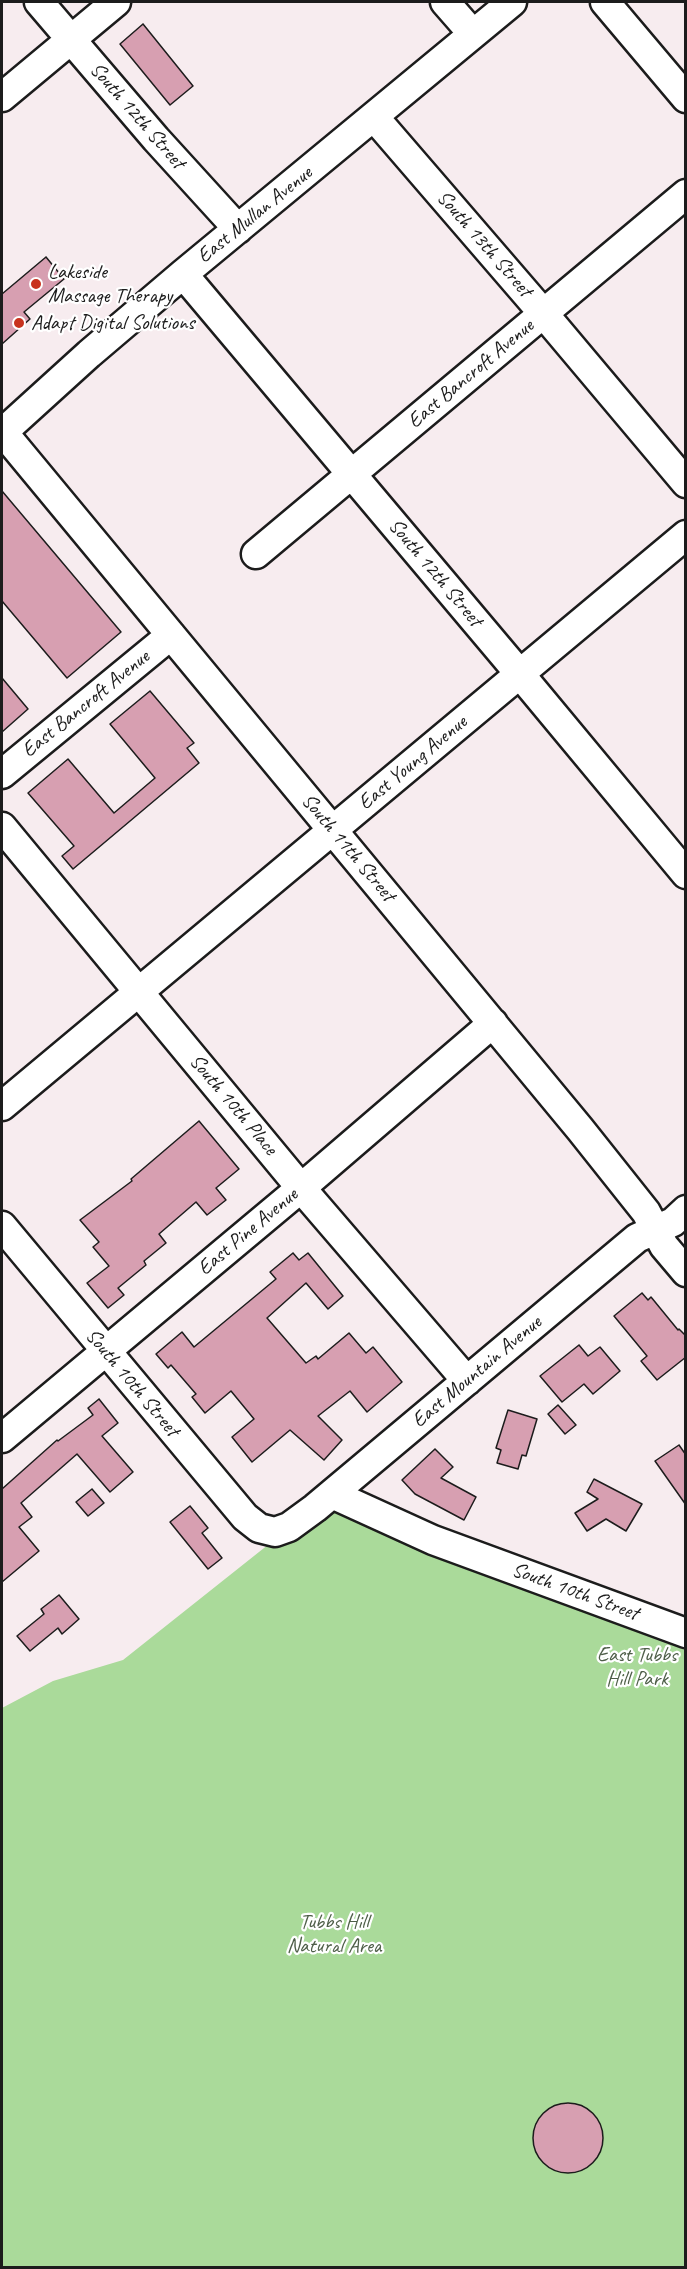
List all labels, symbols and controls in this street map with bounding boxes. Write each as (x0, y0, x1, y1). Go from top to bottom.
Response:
street label: South 12th Street (84, 58, 190, 174)
street label: East Mullan Avenue (192, 161, 318, 269)
street label: South 13th Street (431, 186, 537, 302)
place label: Lakeside Massage Therapy (48, 259, 172, 309)
marker: Lakeside Massage Therapy (29, 277, 43, 291)
place label: Adapt Digital Solutions (31, 310, 195, 336)
street label: East Bancroft Avenue (403, 314, 539, 434)
marker: Adapt Digital Solutions (12, 316, 26, 330)
street label: South 12th Street (383, 514, 487, 632)
street label: East Bancroft Avenue (17, 645, 155, 763)
street label: East Young Avenue (353, 710, 473, 816)
street label: South 11th Street (296, 789, 400, 907)
street label: South 10th Place (183, 1049, 283, 1161)
street label: East Pine Avenue (193, 1183, 303, 1281)
street label: East Mountain Avenue (407, 1310, 547, 1434)
street label: South 10th Street (80, 1324, 184, 1442)
street label: South 10th Street (508, 1557, 642, 1627)
park label: East Tubbs Hill Park (597, 1642, 677, 1692)
park label: Tubbs Hill Natural Area (287, 1909, 381, 1959)

